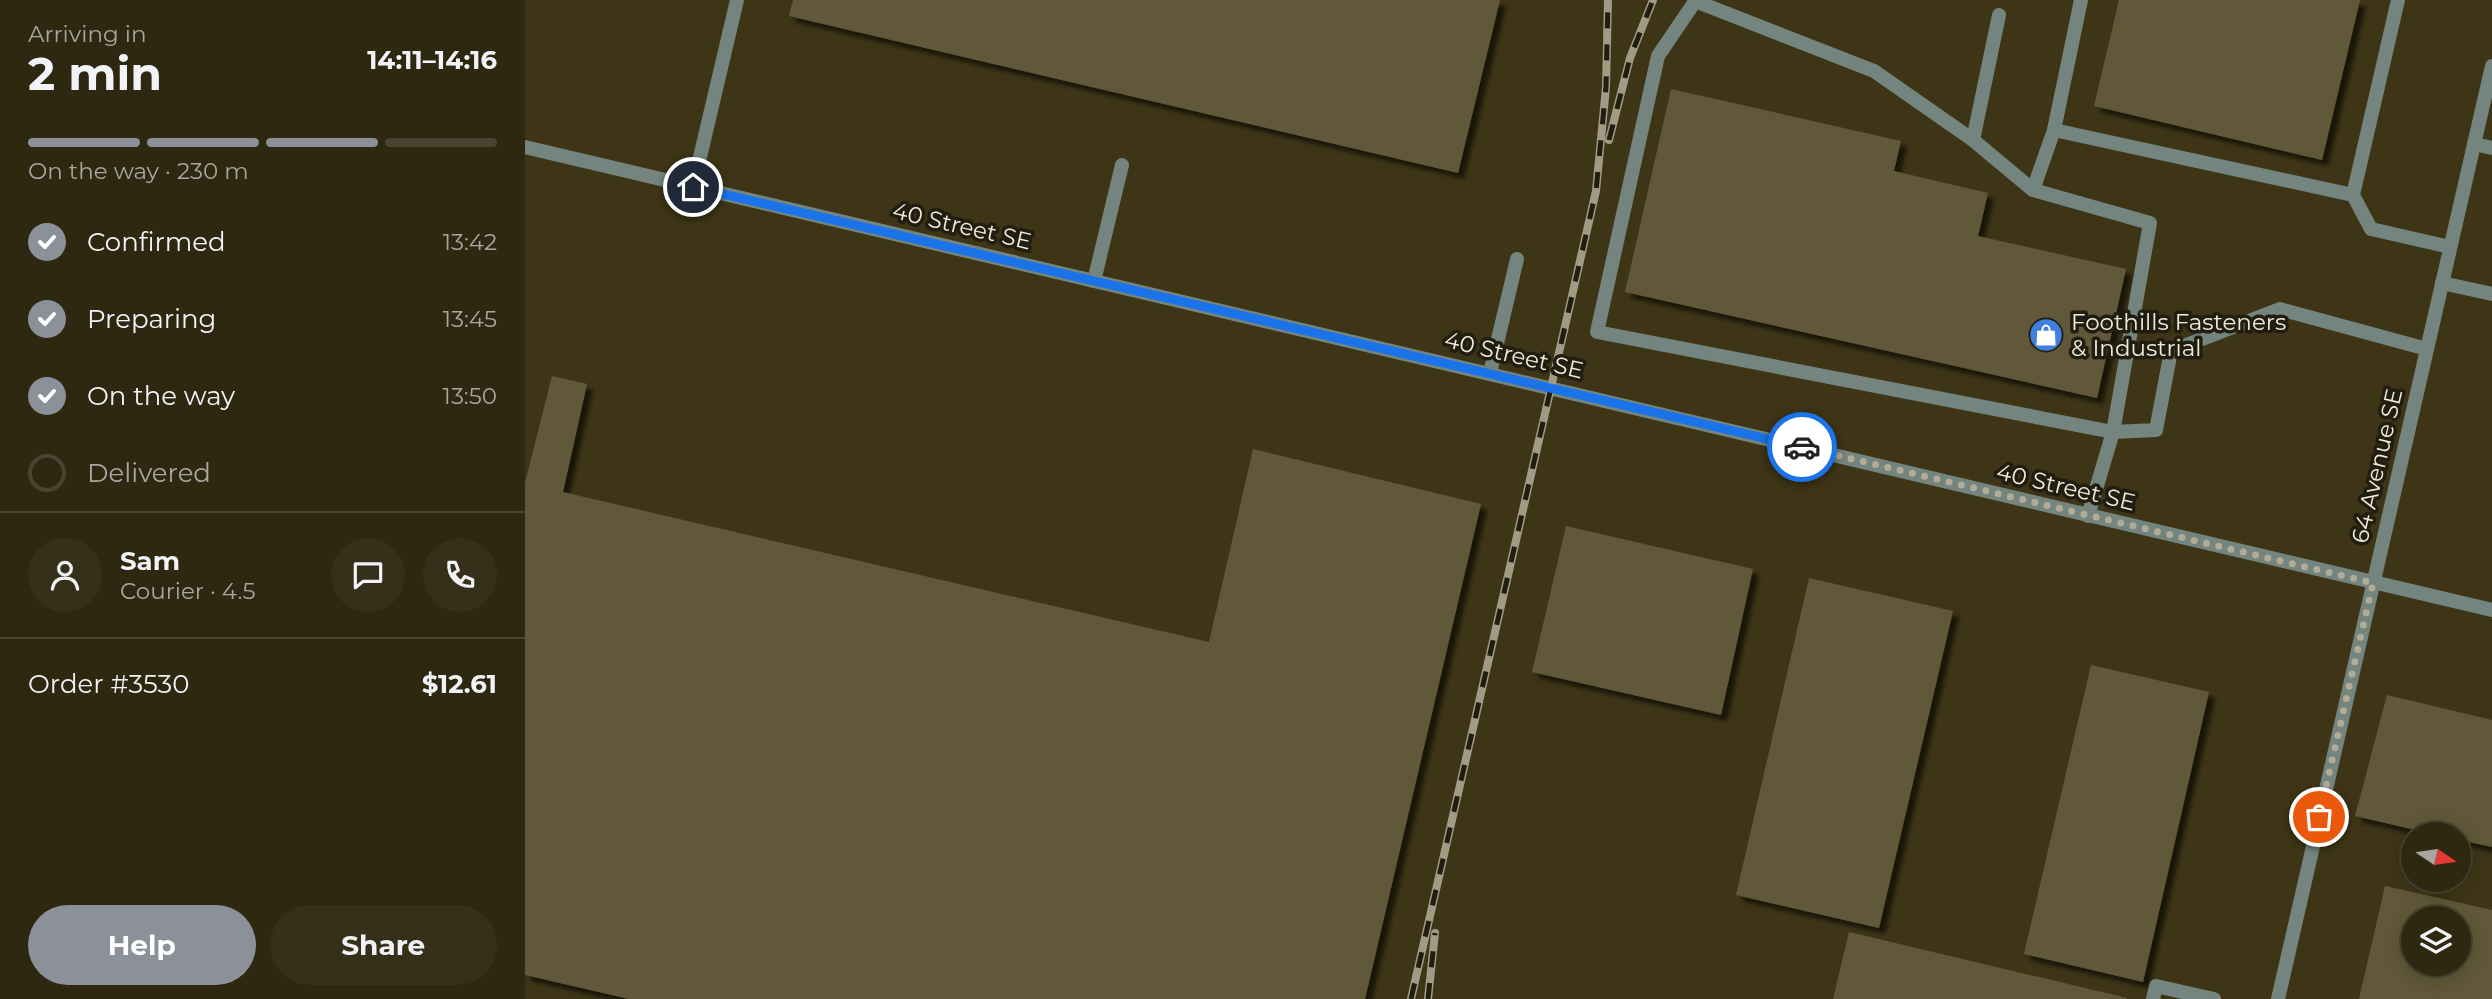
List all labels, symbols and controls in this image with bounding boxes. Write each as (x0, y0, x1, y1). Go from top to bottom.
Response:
text: Arriving in (28, 20, 147, 48)
text: 14:11–14:16 (367, 44, 497, 76)
text: 2 min (28, 45, 162, 102)
text: On the way · 230 m (28, 157, 249, 185)
pin (663, 157, 723, 217)
icon: home (674, 168, 712, 206)
street label: 40 Street SE (890, 196, 1034, 256)
icon: check (28, 223, 66, 261)
text: Confirmed (87, 226, 226, 258)
text: 13:42 (443, 228, 497, 256)
icon: check (28, 300, 66, 338)
text: Preparing (87, 303, 216, 335)
text: 13:45 (443, 305, 497, 333)
place label: Foothills Fasteners & Industrial (2071, 308, 2286, 362)
shop icon: Foothills Fasteners & Industrial (2027, 316, 2065, 354)
street label: 40 Street SE (1442, 325, 1586, 385)
icon: check (28, 377, 66, 415)
text: On the way (87, 380, 235, 412)
text: 13:50 (443, 382, 497, 410)
street label: 64 Avenue SE (2346, 386, 2408, 546)
courier (1767, 412, 1837, 482)
icon: car (1783, 428, 1821, 466)
text: Delivered (87, 457, 211, 489)
street label: 40 Street SE (1994, 457, 2138, 517)
button: person (28, 538, 102, 612)
button: chat (331, 538, 405, 612)
button: phone (423, 538, 497, 612)
text: Sam (120, 545, 180, 577)
text: Courier · 4.5 (120, 577, 255, 605)
text: Order #3530 (28, 668, 189, 700)
text: $12.61 (422, 668, 497, 700)
pin (2289, 787, 2349, 847)
icon: bag (2300, 798, 2338, 836)
north arrow (2401, 822, 2471, 892)
map controls (2401, 822, 2471, 976)
button: Help (28, 905, 256, 985)
button: Share (270, 905, 497, 985)
button: layers (2401, 906, 2471, 976)

